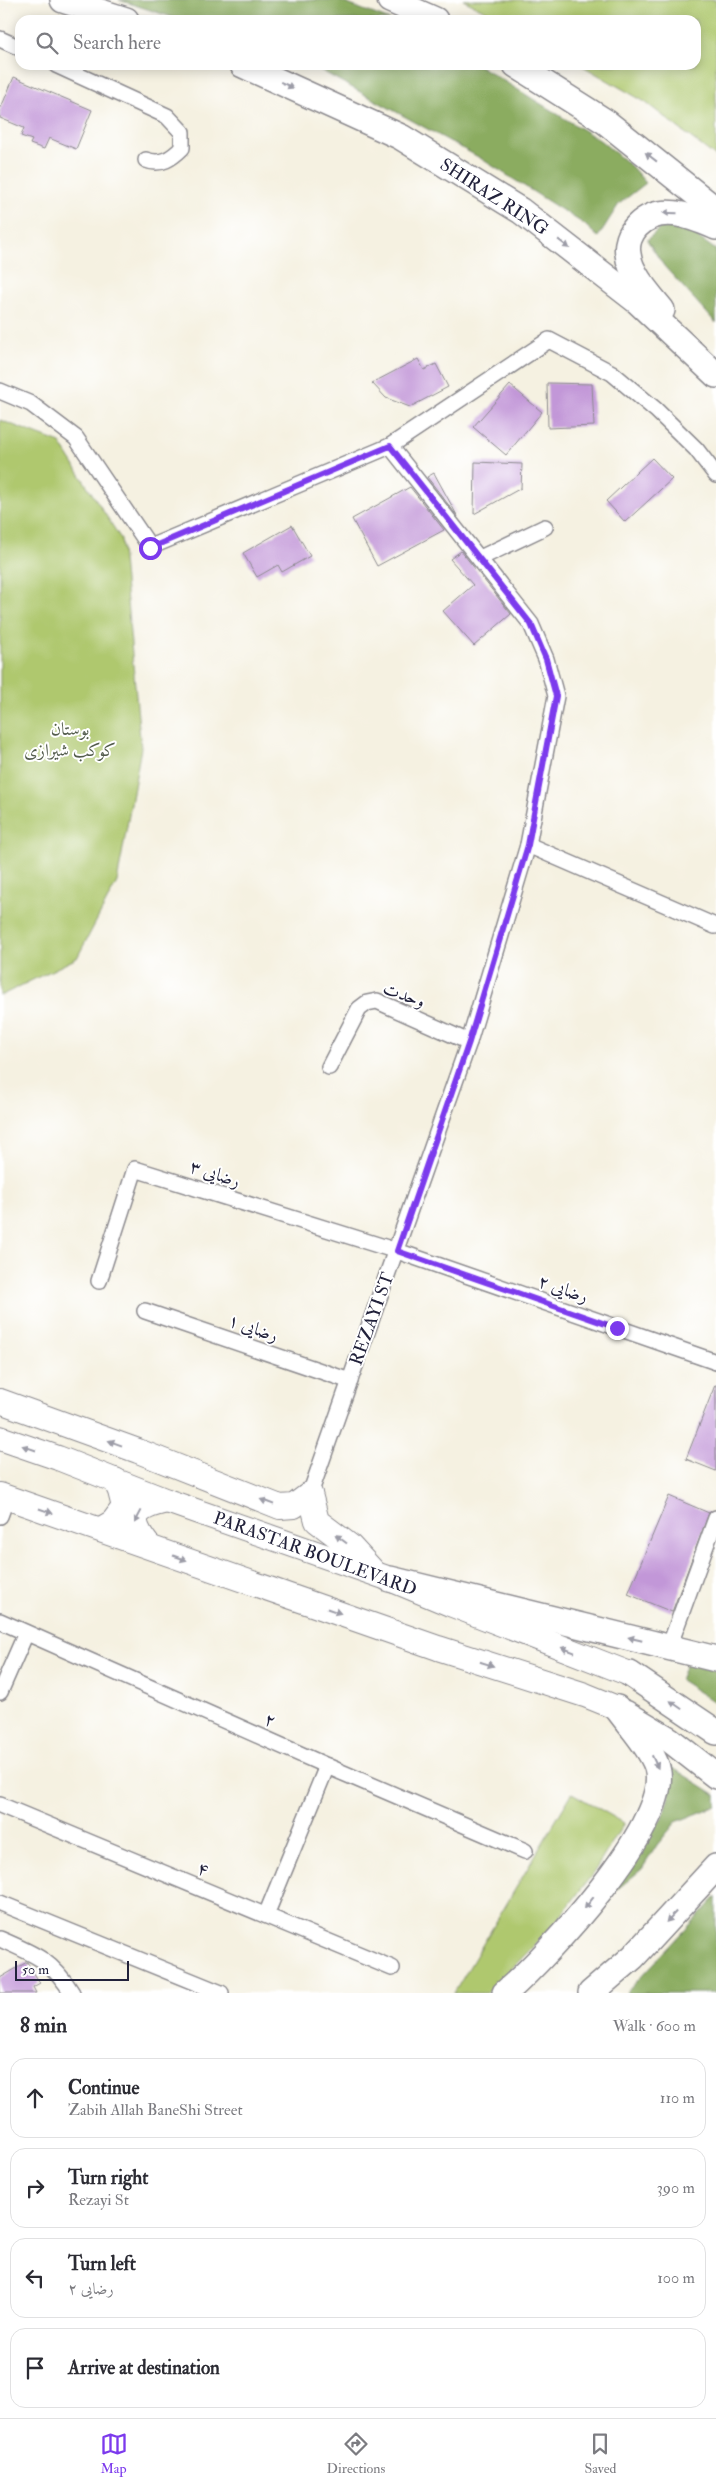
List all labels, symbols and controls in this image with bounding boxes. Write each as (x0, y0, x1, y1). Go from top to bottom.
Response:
search box (15, 15, 701, 70)
icon: search (33, 29, 61, 57)
text: Search here (73, 31, 161, 55)
one-way arrow (280, 82, 294, 90)
one-way arrow (644, 152, 657, 163)
street label: SHIRAZ RING (435, 153, 553, 241)
one-way arrow (661, 209, 677, 217)
one-way arrow (557, 239, 570, 249)
route start (139, 537, 162, 560)
park label: بوستان کوکب شیرازی (24, 718, 116, 762)
street label: وحدت (380, 977, 428, 1013)
street label: رضایی ۳ (187, 1155, 243, 1193)
street label: REZAYI ST (345, 1269, 400, 1369)
street label: رضایی ۲ (535, 1270, 591, 1308)
street label: رضایی ۱ (225, 1309, 281, 1347)
route end (606, 1317, 629, 1340)
one-way arrow (108, 1439, 123, 1446)
one-way arrow (22, 1443, 37, 1451)
one-way arrow (260, 1497, 274, 1505)
street label: PARASTAR BOULEVARD (210, 1506, 420, 1602)
one-way arrow (39, 1507, 54, 1515)
one-way arrow (134, 1509, 142, 1524)
one-way arrow (334, 1534, 348, 1544)
one-way arrow (173, 1555, 188, 1562)
one-way arrow (326, 1608, 341, 1615)
one-way arrow (627, 1634, 642, 1642)
one-way arrow (560, 1646, 575, 1654)
one-way arrow (480, 1660, 495, 1668)
one-way arrow (669, 1700, 683, 1710)
street label: ۲ (261, 1707, 279, 1733)
one-way arrow (650, 1755, 659, 1770)
street label: ۴ (194, 1856, 212, 1882)
one-way arrow (583, 1896, 594, 1909)
one-way arrow (665, 1911, 677, 1923)
scale bar (15, 1958, 129, 1981)
text: 50 m (22, 1961, 49, 1978)
text: 8 min (20, 2012, 67, 2039)
text: Walk · 600 m (613, 2016, 696, 2036)
text: Continue (68, 2076, 139, 2100)
icon: ahead (21, 2084, 49, 2112)
text: 110 m (660, 2088, 695, 2108)
text: Zabih Allah BaneShi Street (68, 2100, 243, 2120)
text: Turn right (68, 2166, 148, 2190)
icon: right (21, 2174, 49, 2202)
text: 390 m (657, 2178, 695, 2198)
text: Rezayi St (68, 2190, 129, 2210)
text: Turn left (68, 2252, 136, 2276)
icon: left (21, 2264, 49, 2292)
text: 100 m (657, 2268, 695, 2288)
text: رضایی ۲ (68, 2279, 114, 2299)
icon: arrive (21, 2354, 49, 2382)
text: Arrive at destination (68, 2356, 220, 2380)
tab: Map (100, 2430, 128, 2477)
tab: Directions (327, 2430, 385, 2477)
tab: Saved (584, 2430, 616, 2477)

